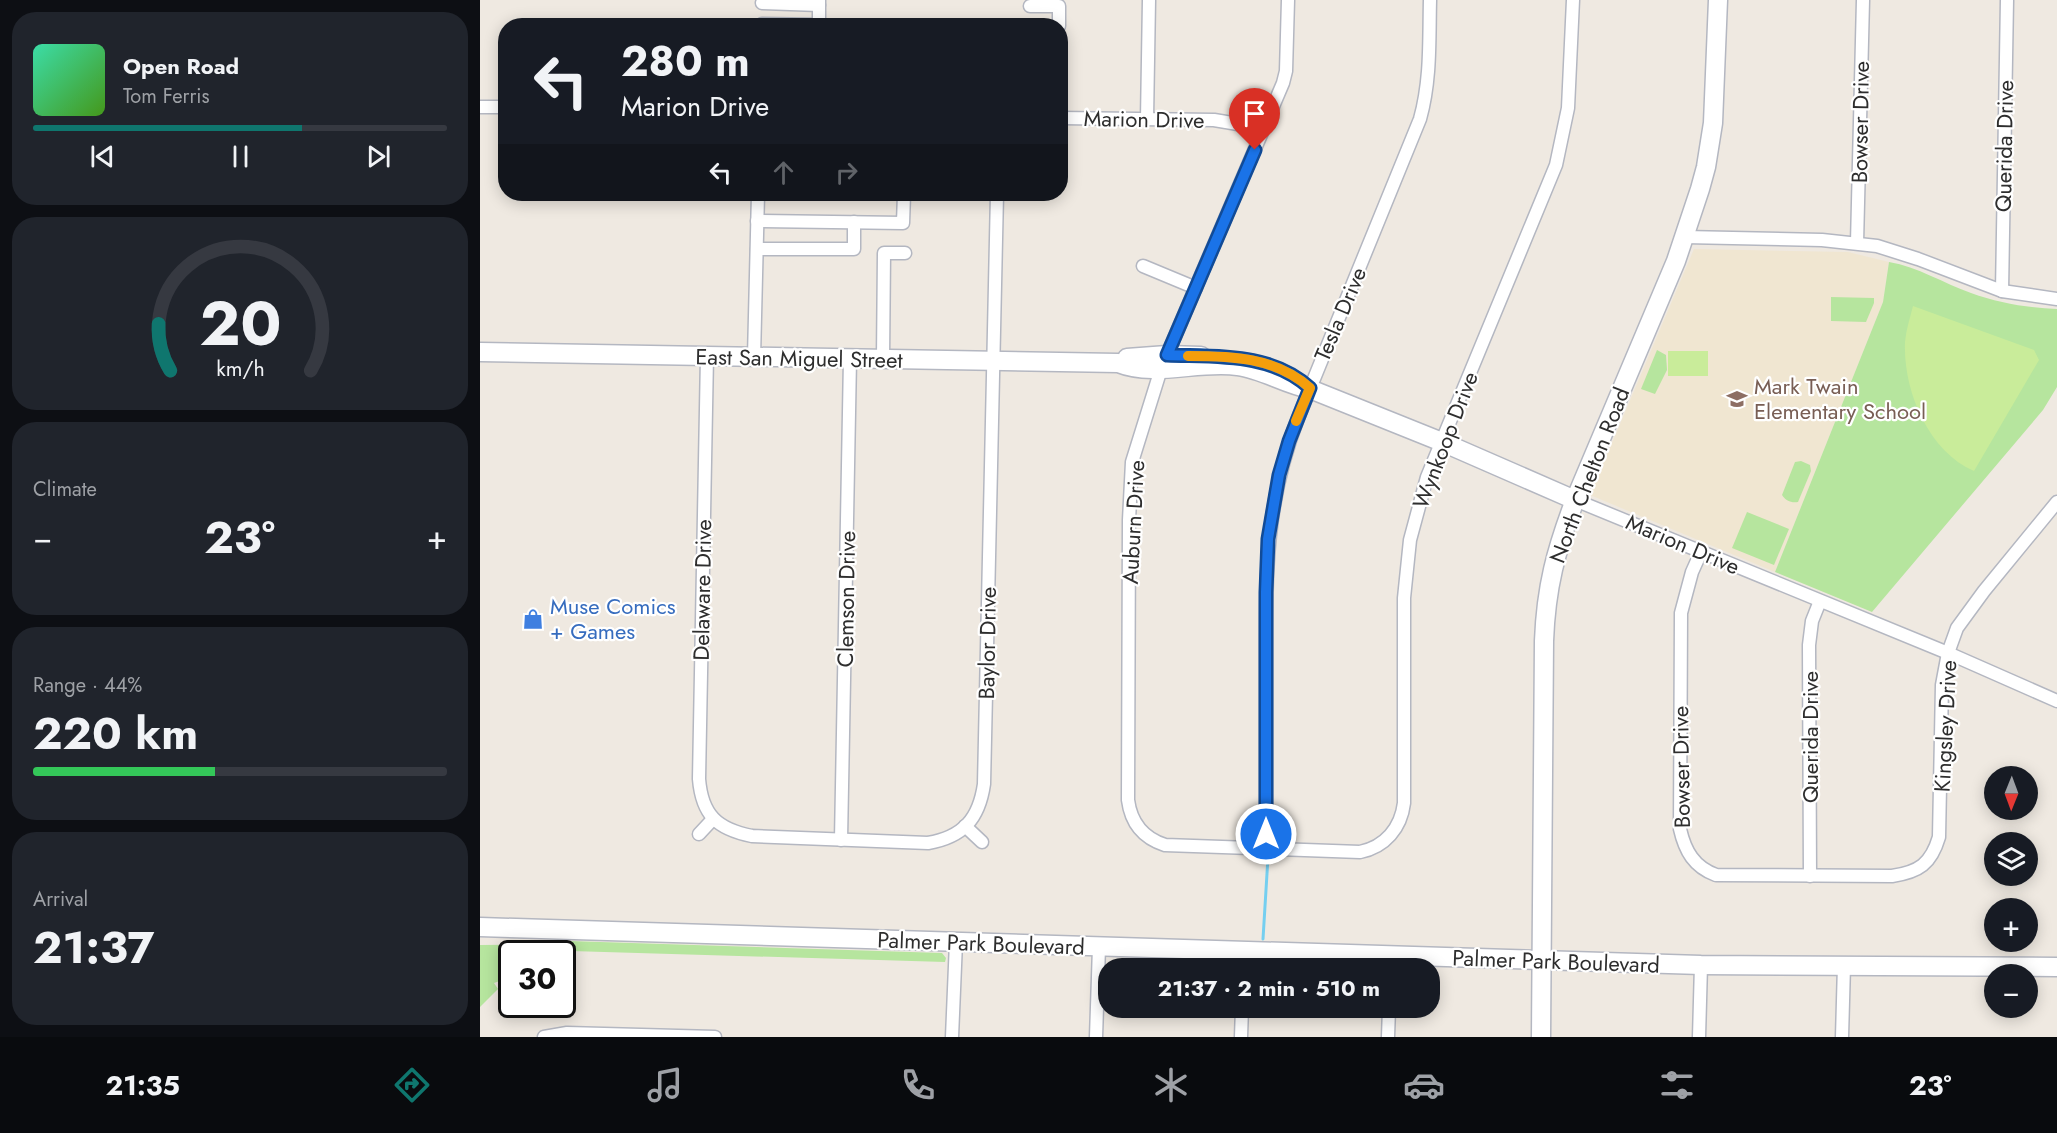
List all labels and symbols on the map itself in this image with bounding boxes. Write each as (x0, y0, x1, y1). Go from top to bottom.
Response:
street label: Bowser Drive (1843, 61, 1877, 183)
street label: Querida Drive (1987, 80, 2021, 212)
pin (1229, 88, 1280, 150)
street label: Marion Drive (1083, 102, 1205, 136)
street label: Tesla Drive (1306, 262, 1374, 366)
street label: East San Miguel Street (695, 340, 904, 376)
street label: Wynkoop Drive (1404, 367, 1486, 513)
place label: Mark Twain Elementary School (1754, 370, 1926, 427)
street label: North Chelton Road (1541, 382, 1637, 568)
school or university icon: Mark Twain Elementary School (1725, 387, 1749, 411)
street label: Auburn Drive (1114, 459, 1152, 585)
street label: Marion Drive (1621, 506, 1745, 582)
street label: Delaware Drive (685, 519, 719, 661)
street label: Clemson Drive (829, 530, 863, 668)
street label: Baylor Drive (970, 586, 1004, 700)
place label: Muse Comics + Games (550, 590, 676, 647)
shop icon: Muse Comics + Games (521, 607, 545, 631)
street label: Kingsley Drive (1926, 659, 1964, 793)
street label: Querida Drive (1794, 671, 1826, 803)
street label: Bowser Drive (1664, 706, 1698, 828)
north arrow (1984, 766, 2038, 820)
position arrow (1234, 802, 1298, 866)
street label: Palmer Park Boulevard (877, 923, 1085, 963)
speed limit sign: 30 (498, 940, 576, 1018)
street label: Palmer Park Boulevard (1452, 941, 1660, 981)

